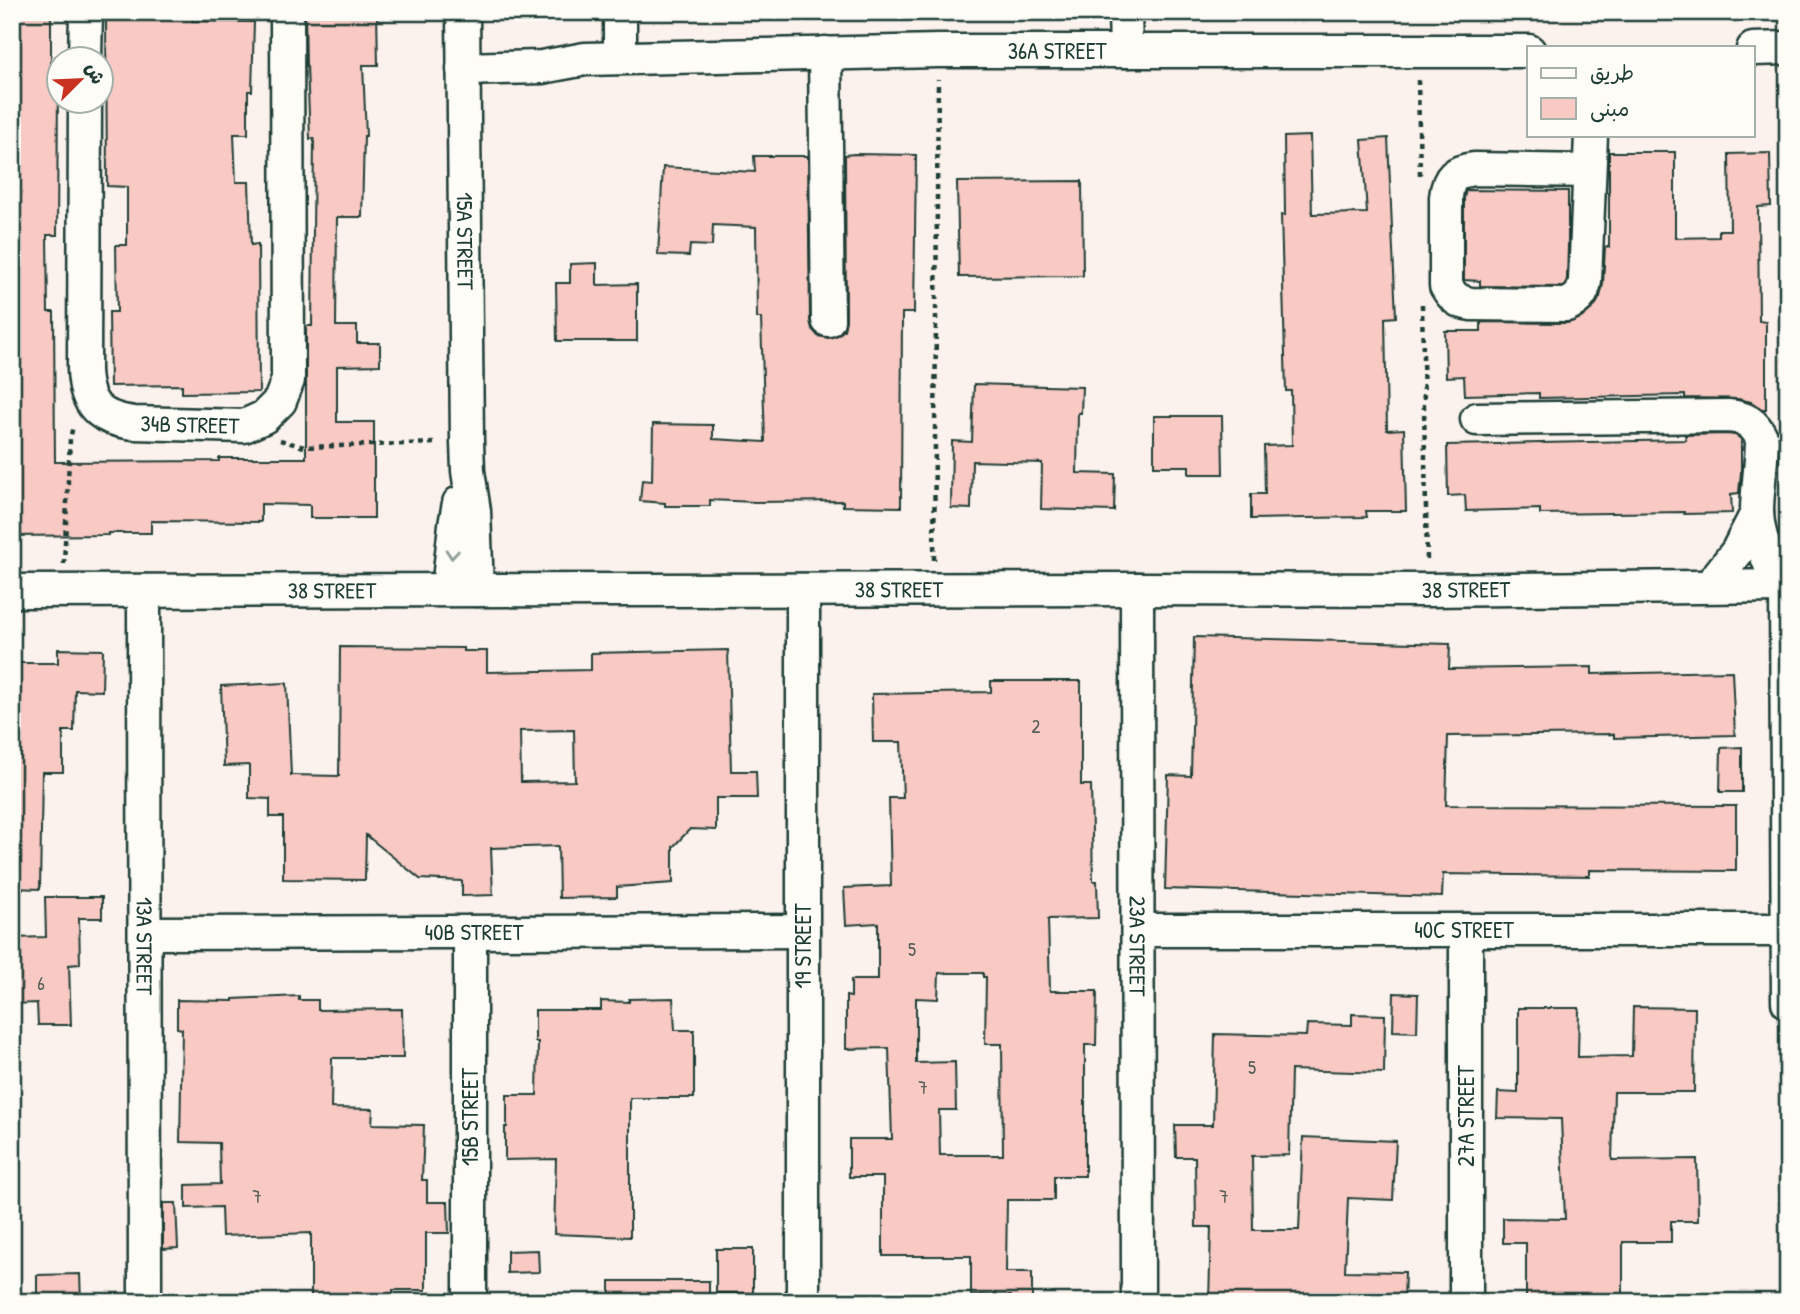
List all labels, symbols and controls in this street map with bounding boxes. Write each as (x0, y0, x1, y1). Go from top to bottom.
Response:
street label: 36A STREET (1008, 35, 1107, 66)
north arrow (46, 46, 116, 116)
legend (1527, 46, 1755, 136)
text: ش (79, 58, 112, 88)
text: طريق (1590, 58, 1634, 87)
text: مبنى (1590, 94, 1629, 123)
street label: 15A STREET (450, 192, 482, 290)
street label: 34B STREET (140, 407, 240, 441)
one-way arrow (445, 549, 460, 560)
street label: 38 STREET (855, 573, 943, 605)
street label: 38 STREET (1422, 573, 1511, 605)
street label: 38 STREET (288, 574, 376, 606)
house number: 2 (1032, 713, 1041, 739)
street label: 23A STREET (1122, 896, 1154, 997)
street label: 13A STREET (129, 897, 161, 995)
street label: 19 STREET (787, 903, 818, 988)
street label: 40C STREET (1414, 914, 1514, 945)
street label: 40B STREET (425, 916, 524, 947)
house number: 5 (908, 936, 916, 962)
house number: 6 (37, 970, 45, 996)
house number: 5 (1248, 1054, 1256, 1080)
street label: 27A STREET (1450, 1065, 1481, 1167)
street label: 15B STREET (454, 1068, 485, 1166)
house number: 7 (918, 1074, 928, 1100)
house number: 7 (252, 1183, 262, 1209)
house number: 7 (1219, 1183, 1229, 1209)

